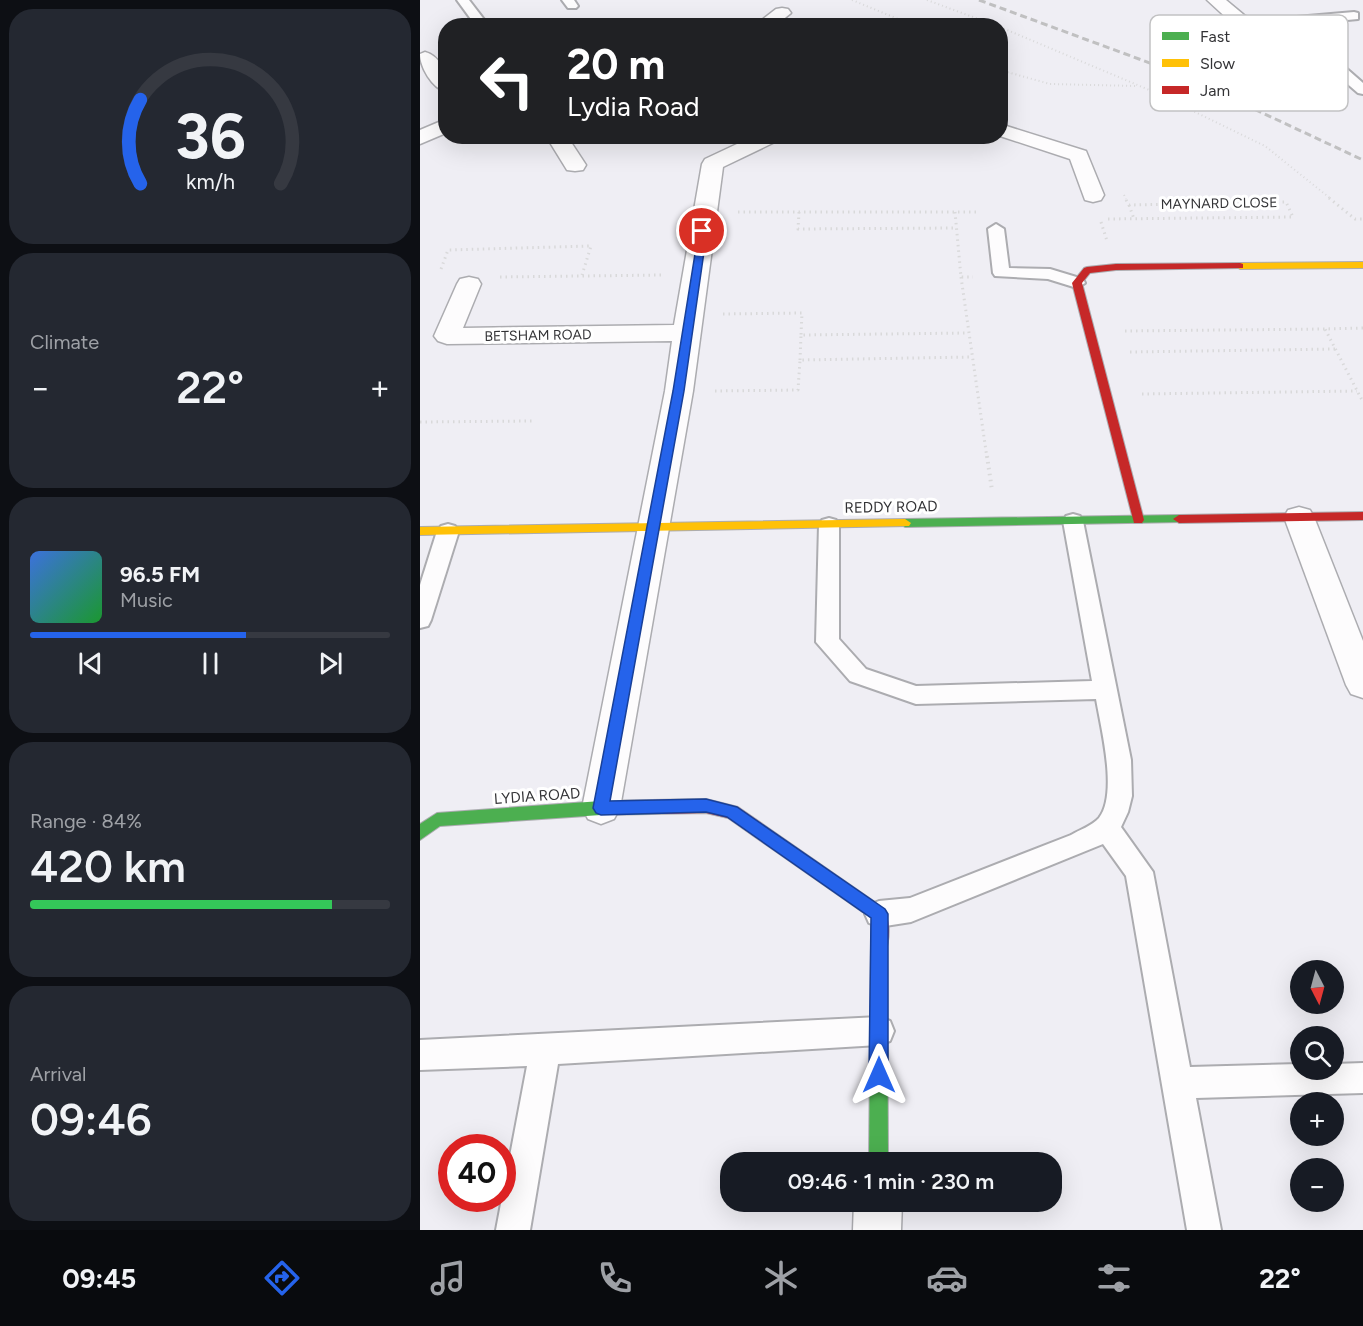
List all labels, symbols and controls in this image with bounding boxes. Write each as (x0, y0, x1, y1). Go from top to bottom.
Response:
legend (1150, 15, 1348, 111)
text: Fast (1200, 27, 1230, 46)
text: 20 m (567, 39, 665, 90)
icon: left (468, 42, 546, 120)
text: Slow (1200, 54, 1235, 73)
text: Jam (1200, 81, 1230, 100)
text: Lydia Road (567, 90, 699, 123)
text: 36 (175, 99, 245, 174)
text: km/h (186, 169, 234, 194)
street label: MAYNARD CLOSE (1161, 194, 1277, 213)
pin (676, 205, 727, 256)
icon: arrive (685, 214, 718, 247)
street label: BETSHAM ROAD (484, 326, 592, 345)
text: Climate (30, 330, 99, 354)
text: 22° (176, 360, 244, 414)
text: − (30, 368, 51, 407)
text: + (369, 368, 390, 407)
street label: REDDY ROAD (844, 497, 938, 517)
text: 96.5 FM (120, 561, 200, 588)
text: Music (120, 588, 173, 612)
icon: previous (74, 647, 107, 680)
icon: pause (194, 647, 227, 680)
icon: next (314, 647, 347, 680)
street label: LYDIA ROAD (493, 784, 581, 808)
text: Range · 84% (30, 809, 142, 833)
text: 420 km (30, 839, 186, 893)
north arrow (1290, 960, 1344, 1014)
map controls (1290, 960, 1344, 1212)
button: search (1290, 1026, 1344, 1080)
position arrow (847, 1043, 911, 1107)
text: Arrival (30, 1062, 86, 1086)
text: 09:46 (30, 1092, 152, 1146)
button: + (1290, 1092, 1344, 1146)
speed limit sign: 40 (438, 1134, 516, 1212)
button: − (1290, 1158, 1344, 1212)
text: 09:46 · 1 min · 230 m (788, 1168, 994, 1195)
icon: directions (261, 1257, 303, 1299)
icon: music (427, 1257, 469, 1299)
icon: phone (594, 1257, 636, 1299)
icon: climate (760, 1257, 802, 1299)
icon: car (926, 1257, 968, 1299)
icon: filters (1093, 1257, 1135, 1299)
text: 09:45 (62, 1262, 136, 1295)
text: 22° (1259, 1262, 1301, 1295)

